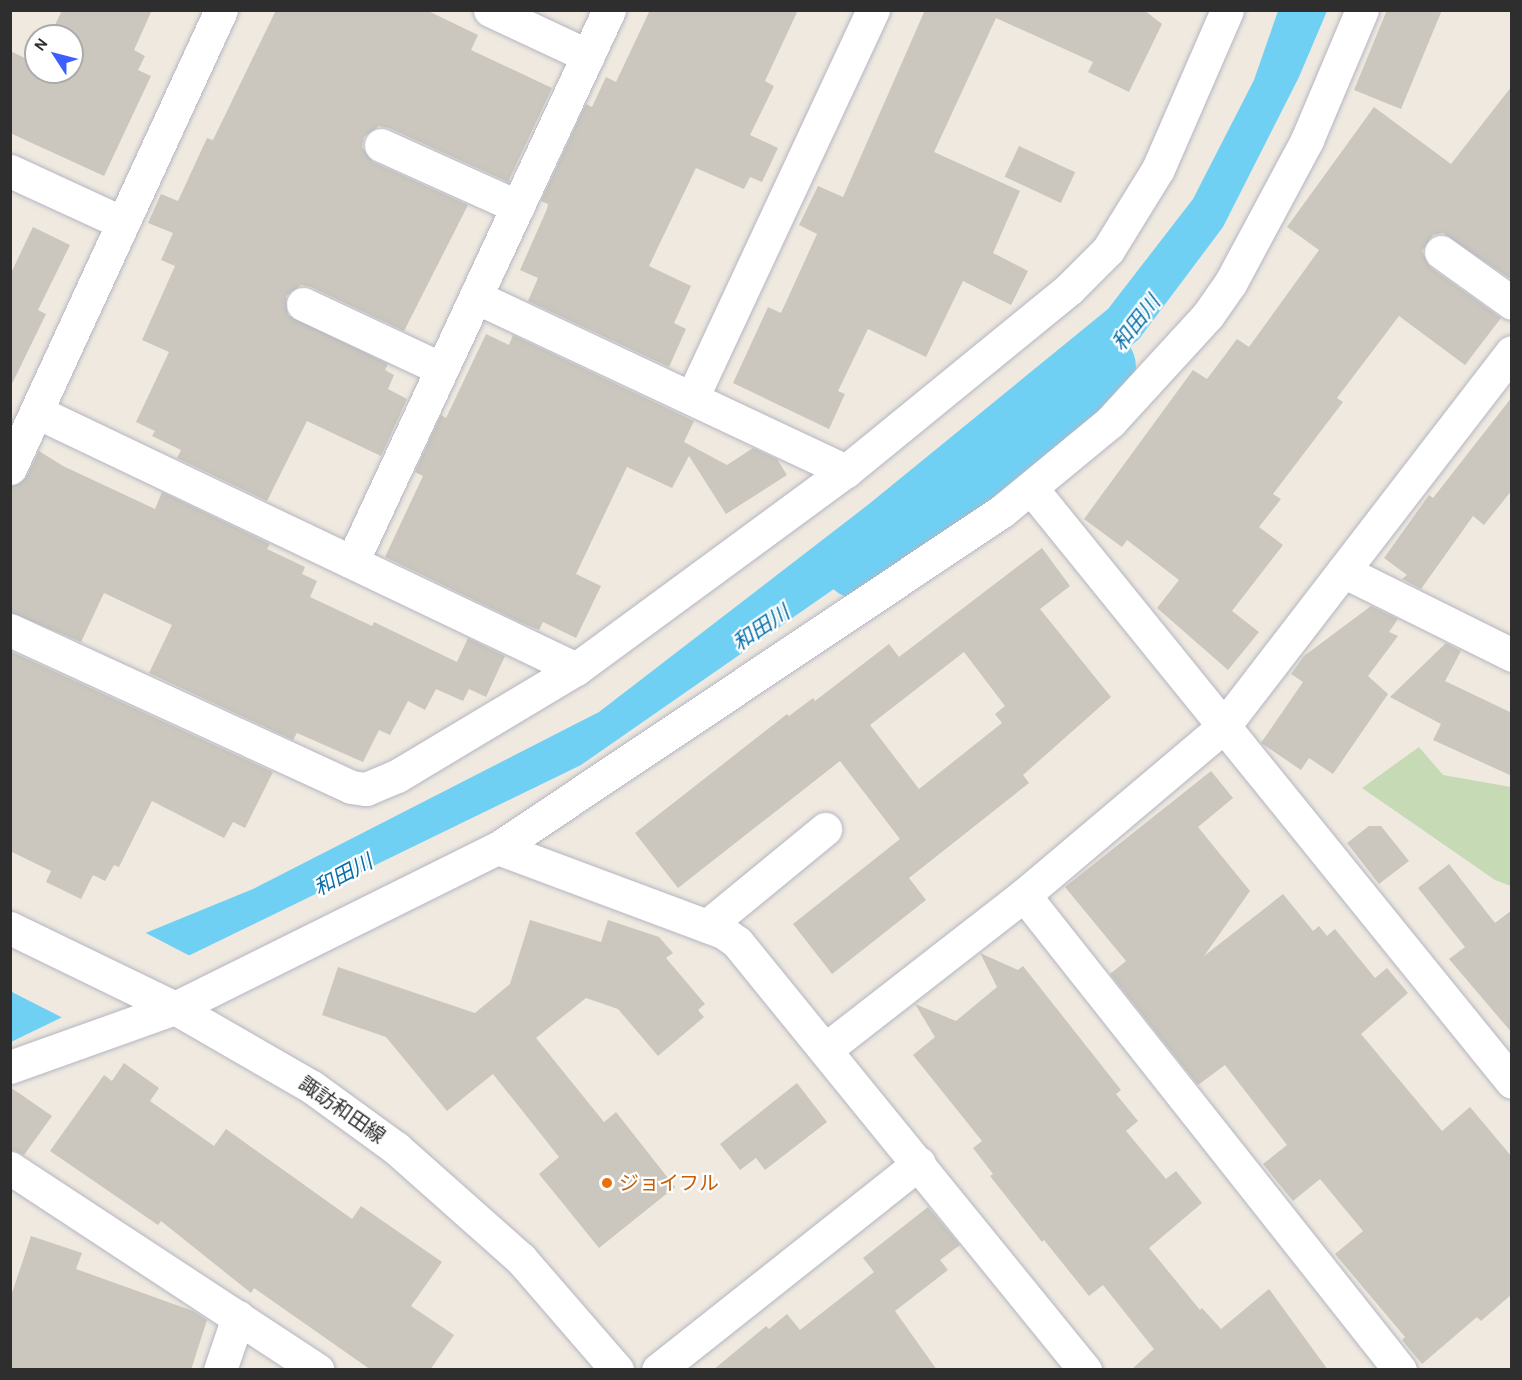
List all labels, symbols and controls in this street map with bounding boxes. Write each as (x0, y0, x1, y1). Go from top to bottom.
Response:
north arrow (24, 24, 84, 84)
text: N (30, 34, 52, 55)
water label: 和田川 (1107, 290, 1165, 356)
water label: 和田川 (728, 600, 794, 656)
water label: 和田川 (309, 849, 377, 901)
street label: 諏訪和田線 (294, 1071, 390, 1149)
place label: ジョイフル (619, 1171, 719, 1195)
marker: ジョイフル (600, 1176, 614, 1190)

